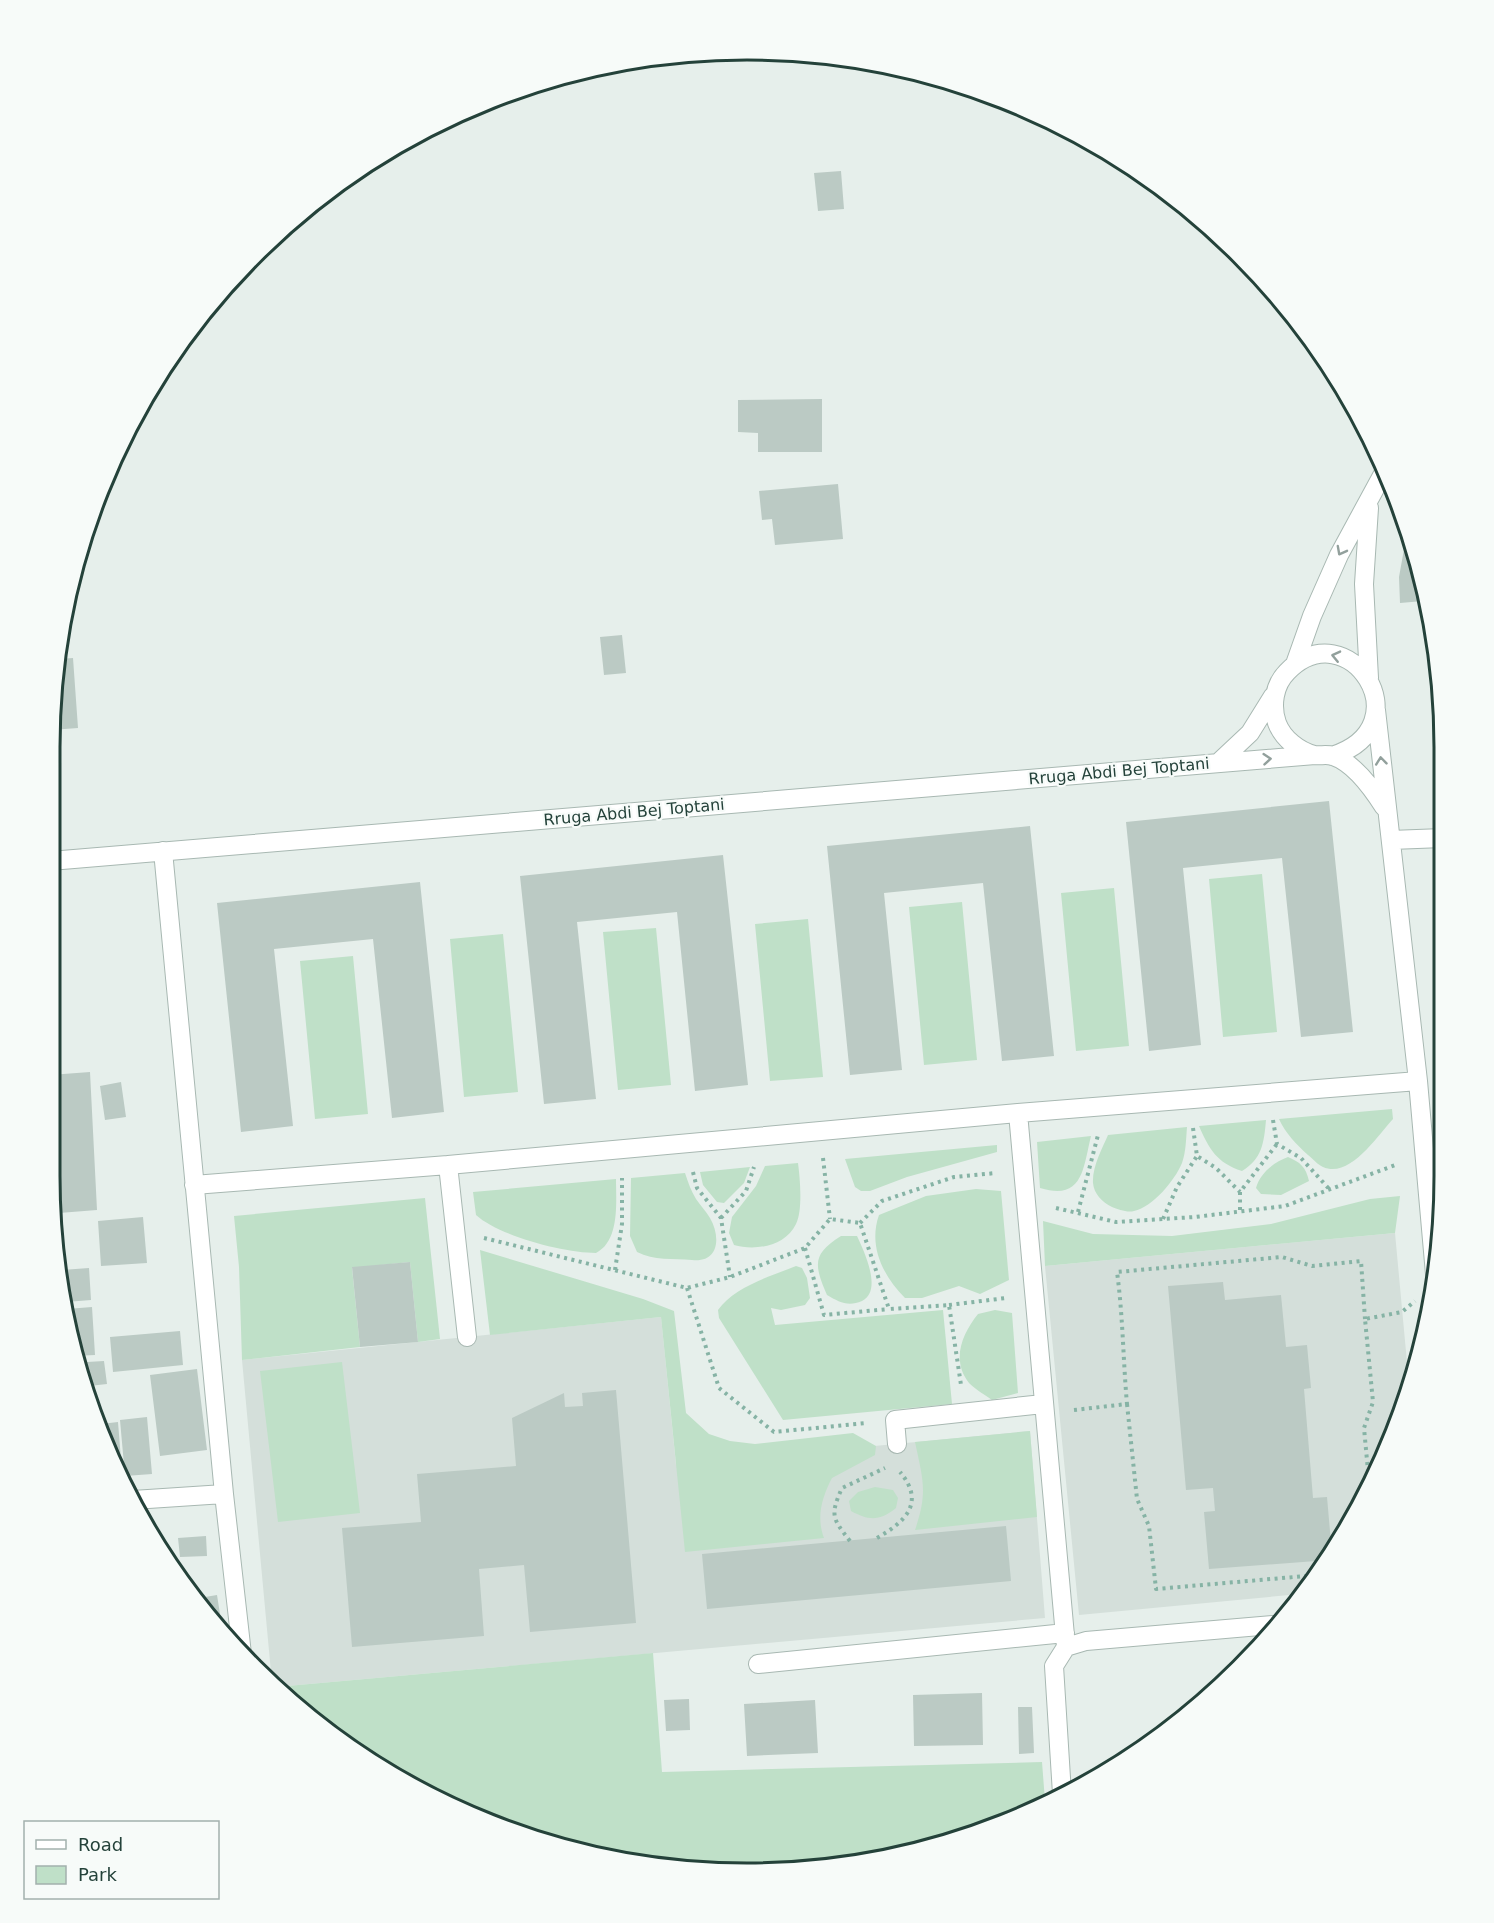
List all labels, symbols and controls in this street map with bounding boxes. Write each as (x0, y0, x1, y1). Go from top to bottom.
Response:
one-way arrow (1337, 545, 1348, 556)
one-way arrow (1331, 650, 1341, 663)
one-way arrow (1262, 753, 1271, 766)
street label: Rruga Abdi Bej Toptani (1028, 754, 1210, 788)
one-way arrow (1375, 756, 1388, 765)
street label: Rruga Abdi Bej Toptani (543, 795, 725, 829)
legend (24, 1821, 219, 1899)
text: Road (78, 1834, 123, 1855)
text: Park (78, 1864, 117, 1885)

